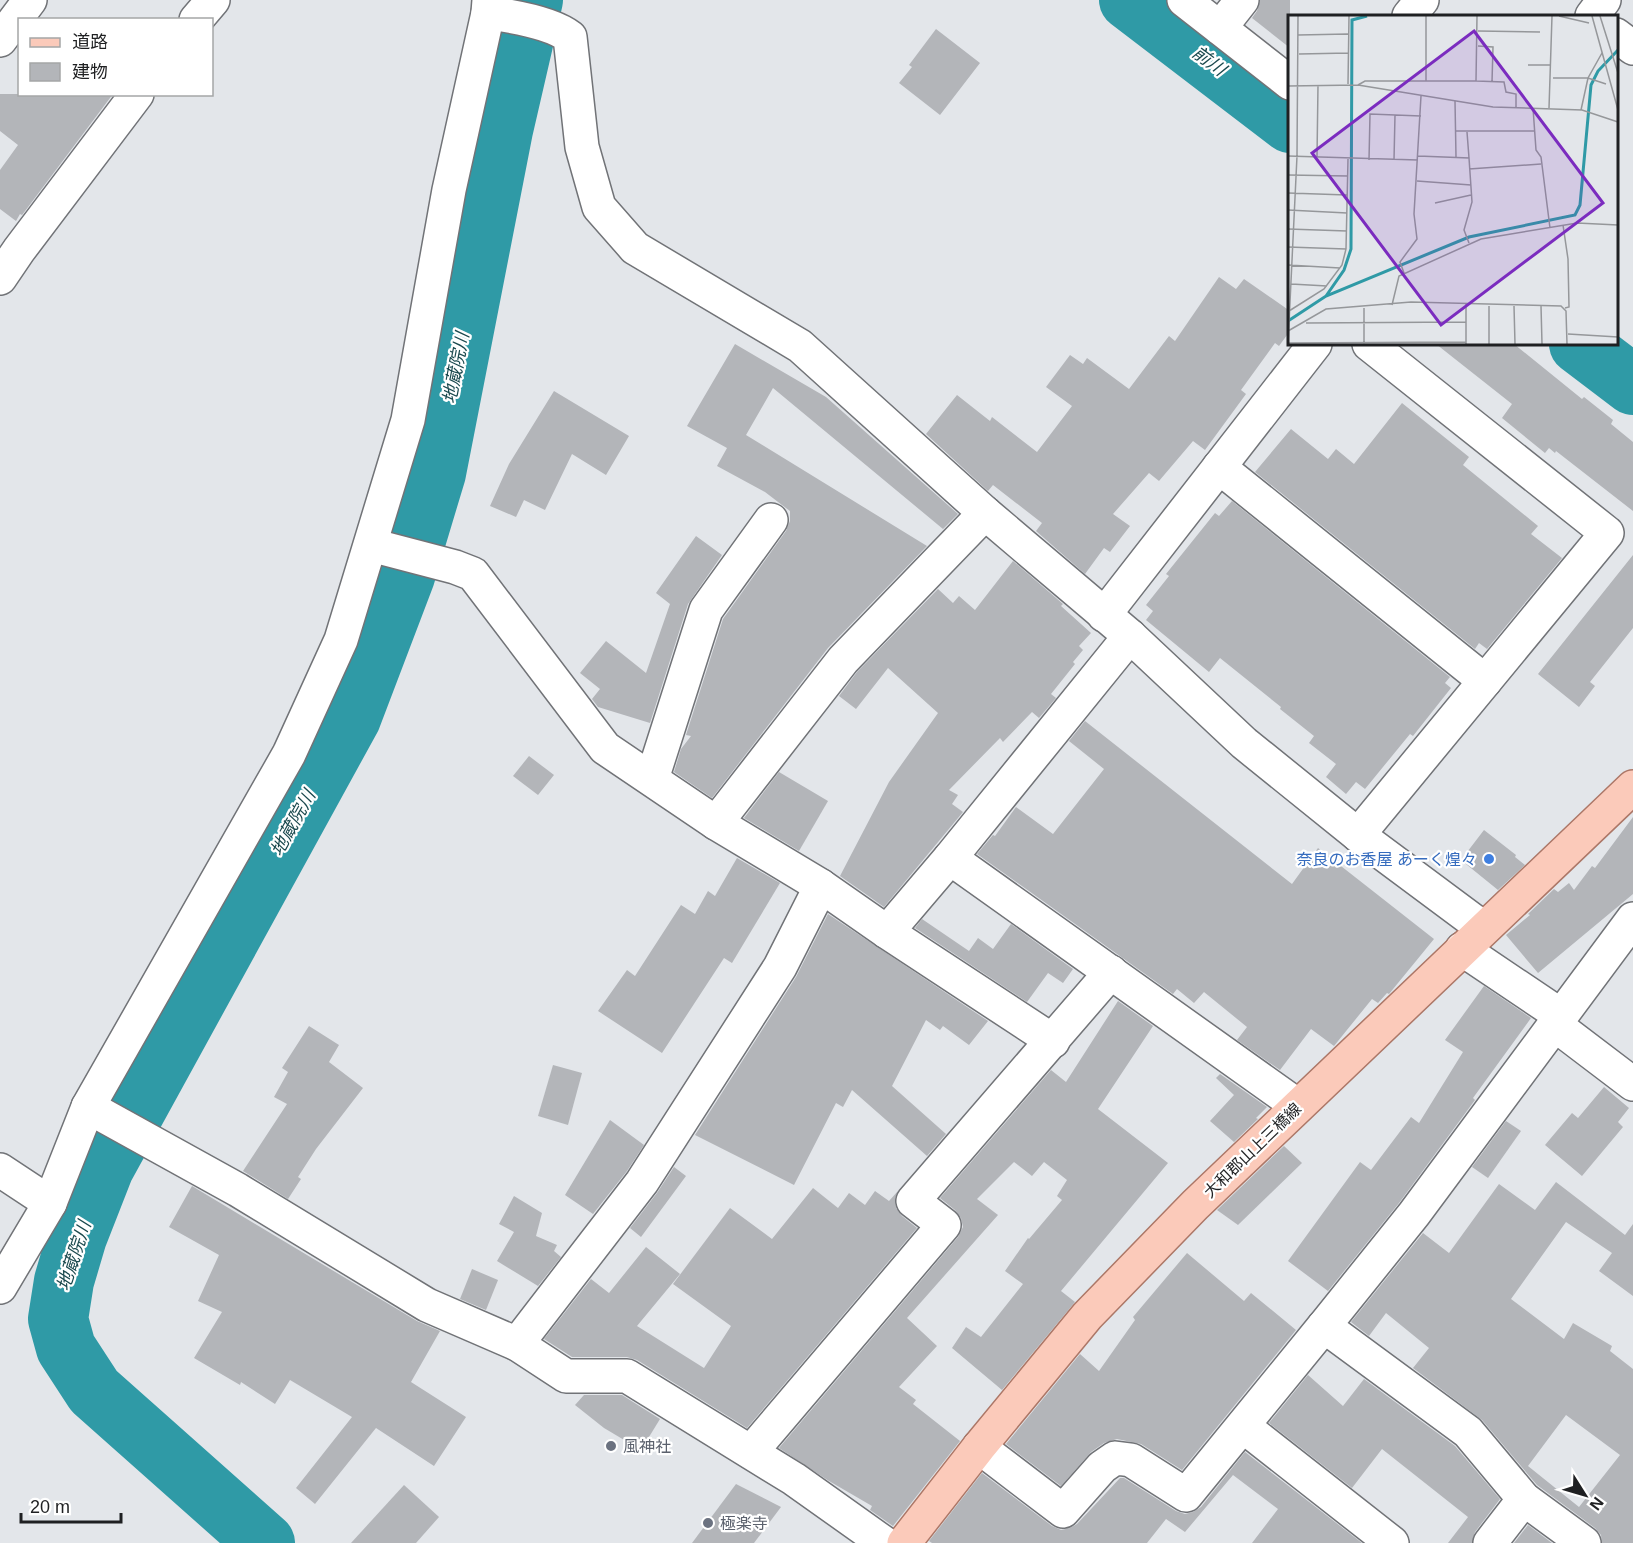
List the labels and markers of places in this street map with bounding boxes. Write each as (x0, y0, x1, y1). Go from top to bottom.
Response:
place label: 奈良のお香屋 あーく煌々 (1297, 851, 1477, 868)
marker: 奈良のお香屋 あーく煌々 (1482, 852, 1496, 866)
place label: 風神社 (623, 1438, 671, 1455)
marker: 風神社 (604, 1439, 618, 1453)
place label: 極楽寺 (720, 1515, 768, 1532)
marker: 極楽寺 (701, 1516, 715, 1530)

